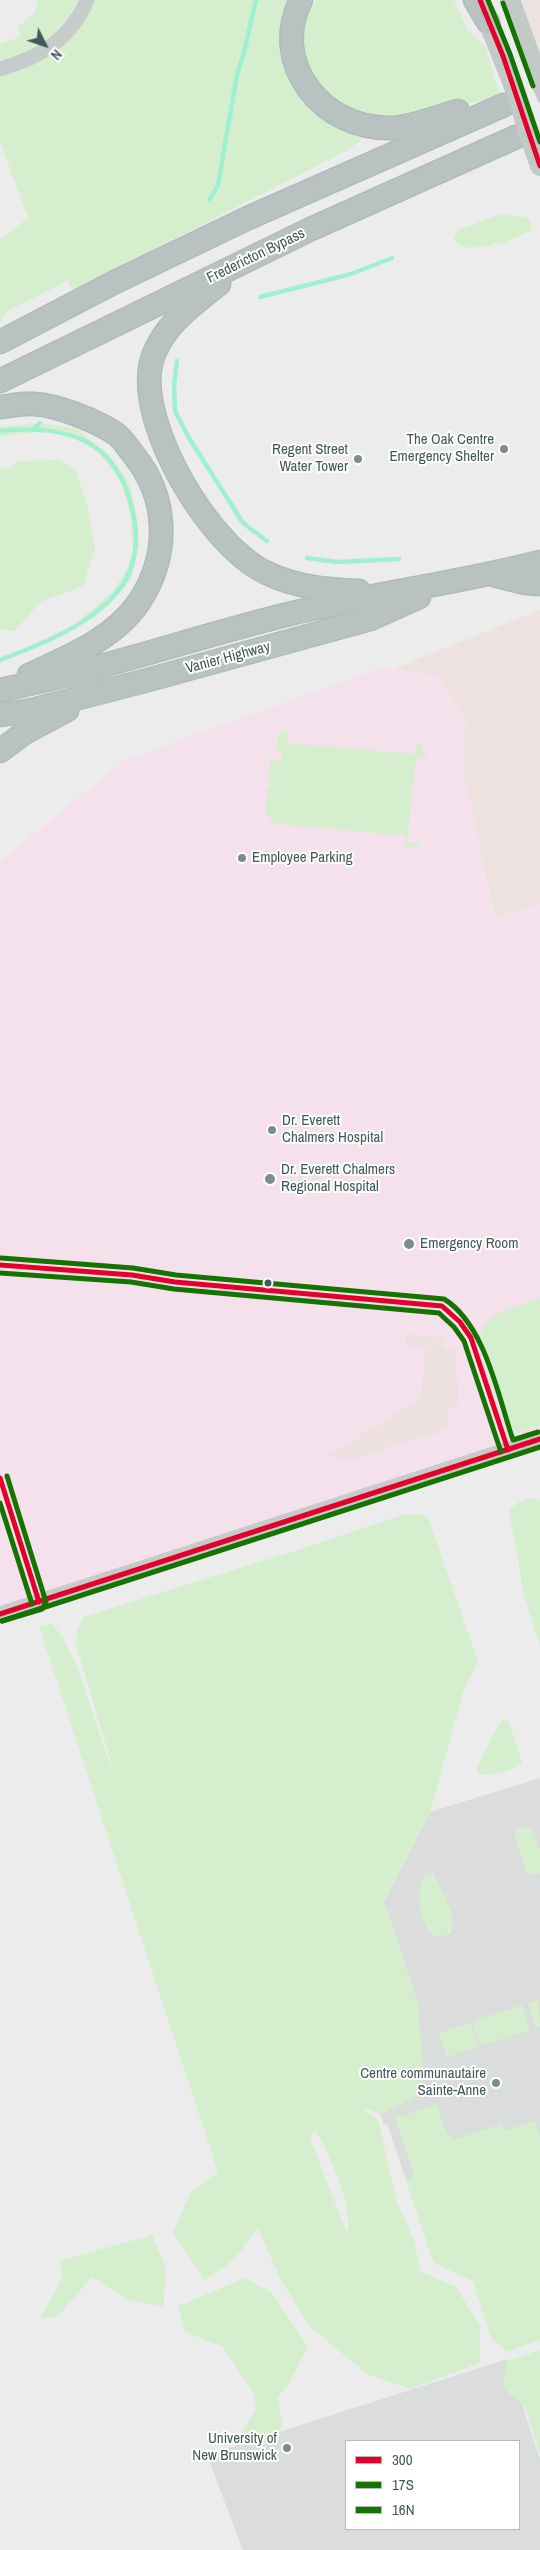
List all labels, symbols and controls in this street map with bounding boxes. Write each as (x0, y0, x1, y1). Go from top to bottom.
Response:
north arrow (20, 20, 70, 70)
text: N (47, 46, 66, 64)
street label: Fredericton Bypass (204, 225, 308, 287)
place label: The Oak Centre Emergency Shelter (389, 431, 494, 466)
place label: Regent Street Water Tower (272, 441, 348, 476)
marker: The Oak Centre Emergency Shelter (498, 443, 510, 455)
marker: Regent Street Water Tower (352, 453, 364, 465)
street label: Vanier Highway (184, 638, 272, 678)
place label: Employee Parking (252, 849, 352, 867)
marker: Employee Parking (236, 852, 248, 864)
place label: Dr. Everett Chalmers Hospital (282, 1112, 383, 1147)
marker: Dr. Everett Chalmers Hospital (266, 1124, 278, 1136)
place label: Dr. Everett Chalmers Regional Hospital (281, 1161, 395, 1196)
marker: Dr. Everett Chalmers Regional Hospital (263, 1172, 277, 1186)
place label: Emergency Room (420, 1235, 518, 1253)
marker: Emergency Room (402, 1237, 416, 1251)
unlabelled marker (263, 1278, 273, 1288)
place label: Centre communautaire Sainte-Anne (360, 2065, 486, 2100)
marker: Centre communautaire Sainte-Anne (490, 2077, 502, 2089)
place label: University of New Brunswick (192, 2430, 277, 2465)
legend (345, 2440, 520, 2530)
marker: University of New Brunswick (281, 2442, 293, 2454)
text: 300 (392, 2449, 413, 2470)
text: 17S (392, 2474, 414, 2495)
text: 16N (392, 2499, 415, 2520)

